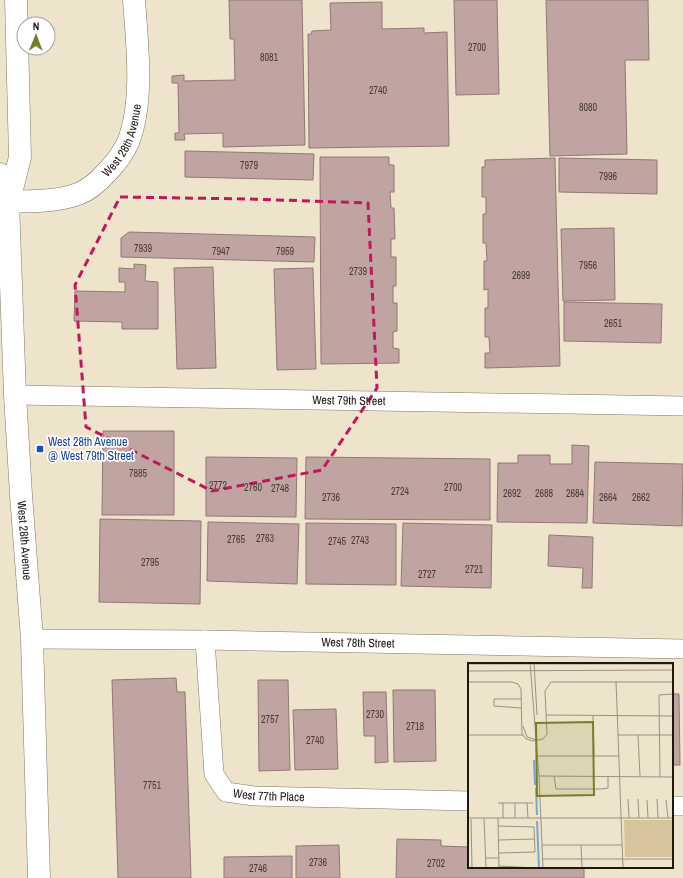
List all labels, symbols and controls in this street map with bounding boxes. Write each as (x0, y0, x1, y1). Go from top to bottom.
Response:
north arrow (16, 16, 56, 56)
text: N (33, 19, 40, 33)
house number: 2700 (468, 41, 487, 54)
house number: 8081 (260, 51, 279, 64)
house number: 2740 (369, 84, 388, 97)
house number: 8080 (579, 101, 598, 114)
street label: West 28th Avenue (99, 103, 145, 180)
house number: 7979 (240, 159, 259, 172)
house number: 7996 (599, 170, 618, 183)
house number: 7939 (134, 242, 153, 255)
house number: 7947 (212, 245, 231, 258)
house number: 7959 (276, 245, 295, 258)
house number: 7956 (579, 259, 598, 272)
house number: 2739 (349, 265, 368, 278)
house number: 2699 (512, 269, 531, 282)
house number: 2651 (604, 317, 623, 330)
street label: West 79th Street (312, 392, 386, 409)
place label: West 28th Avenue @ West 79th Street (48, 434, 134, 464)
marker: West 28th Avenue @ West 79th Street (35, 444, 45, 454)
house number: 7885 (129, 467, 148, 480)
house number: 2772 (209, 479, 228, 492)
house number: 2760 (244, 481, 263, 494)
house number: 2700 (444, 481, 463, 494)
house number: 2748 (271, 482, 290, 495)
house number: 2724 (391, 485, 410, 498)
house number: 2692 (503, 487, 522, 500)
house number: 2688 (535, 487, 554, 500)
house number: 2684 (566, 487, 585, 500)
house number: 2736 (322, 491, 341, 504)
house number: 2664 (599, 491, 618, 504)
house number: 2662 (632, 491, 651, 504)
street label: West 28th Avenue (13, 500, 35, 581)
house number: 2763 (256, 532, 275, 545)
house number: 2765 (227, 533, 246, 546)
house number: 2743 (351, 534, 370, 547)
house number: 2745 (328, 535, 347, 548)
house number: 2795 (141, 556, 160, 569)
house number: 2721 (465, 563, 484, 576)
house number: 2727 (418, 568, 437, 581)
street label: West 78th Street (321, 634, 395, 652)
inset map (468, 663, 673, 868)
house number: 2730 (366, 708, 385, 721)
house number: 2757 (261, 713, 280, 726)
house number: 2718 (406, 720, 425, 733)
house number: 2740 (306, 734, 325, 747)
house number: 7751 (143, 779, 162, 792)
street label: West 77th Place (232, 785, 305, 805)
house number: 2736 (309, 856, 328, 869)
house number: 2702 (427, 857, 446, 870)
house number: 2746 (249, 862, 268, 875)

